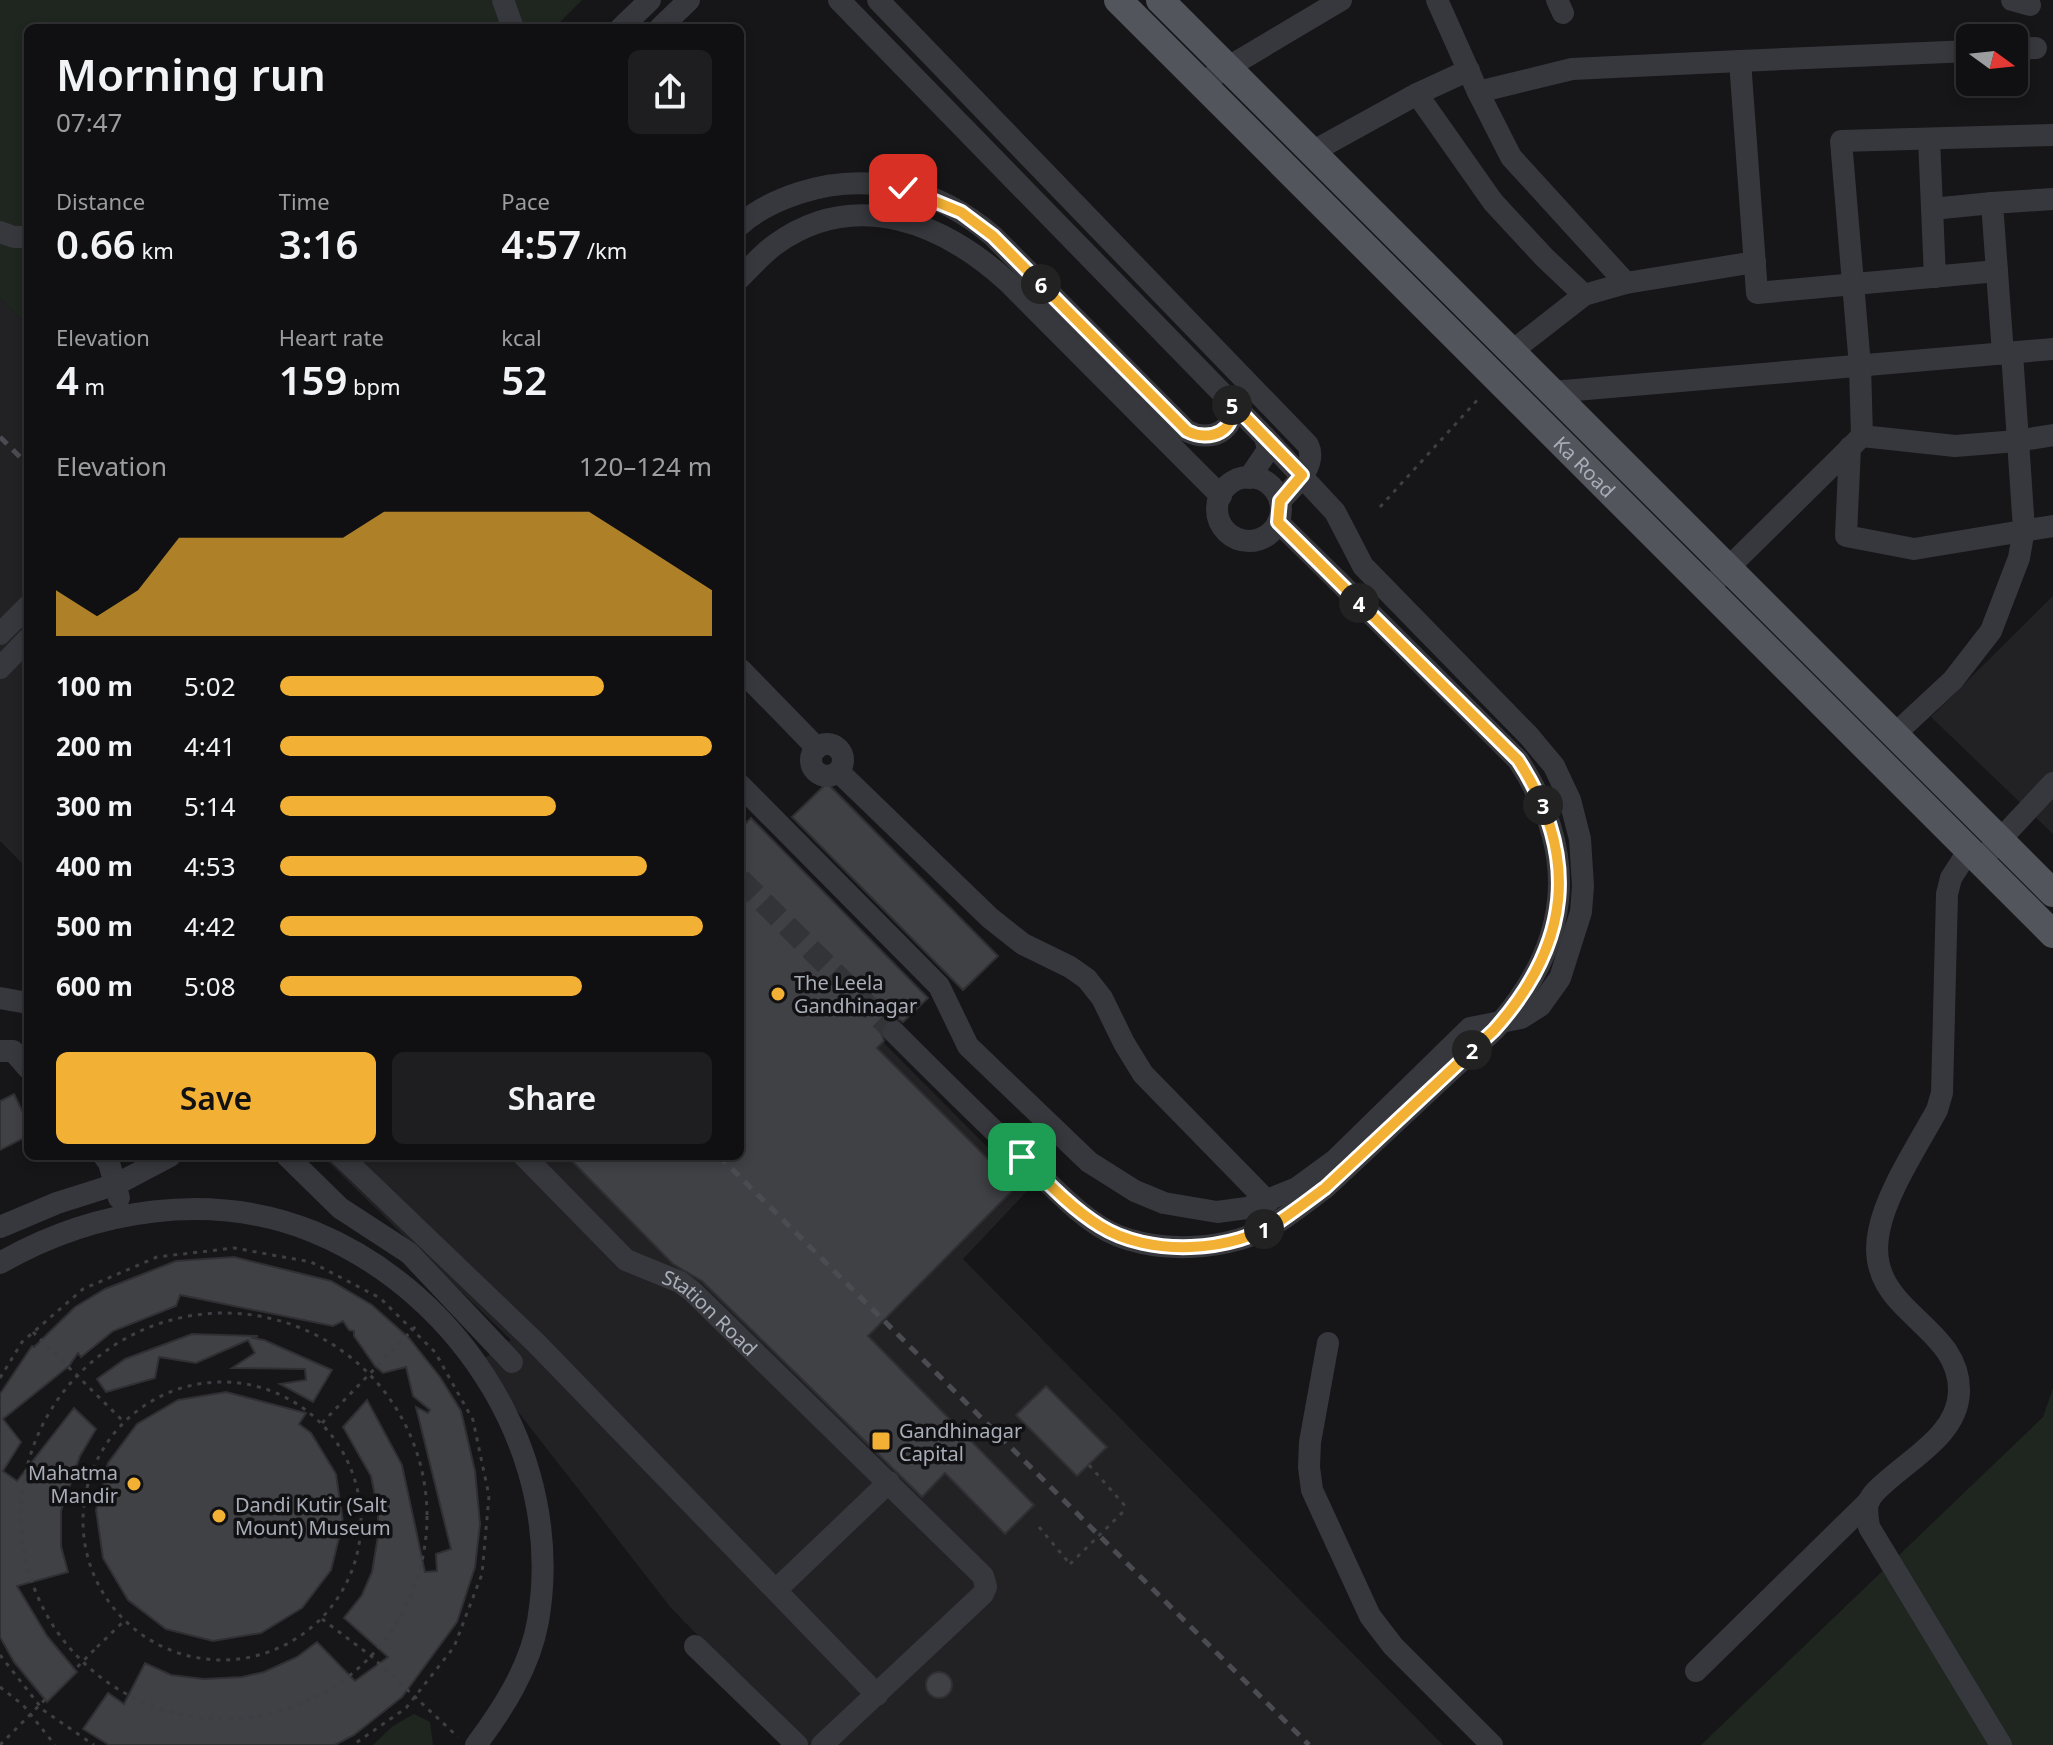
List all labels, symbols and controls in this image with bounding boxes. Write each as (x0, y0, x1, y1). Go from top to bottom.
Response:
north arrow (1956, 24, 2028, 96)
map controls (1956, 24, 2028, 96)
text: Morning run (56, 44, 326, 104)
button: share (628, 50, 712, 134)
text: 07:47 (56, 104, 122, 140)
pin (869, 154, 937, 222)
icon: check (881, 166, 925, 210)
text: Distance (56, 186, 145, 216)
text: Time (279, 186, 330, 216)
text: Pace (501, 186, 550, 216)
text: 0.66 (56, 216, 136, 271)
text: 3:16 (279, 216, 358, 271)
text: 4:57 (501, 216, 581, 271)
text: km (136, 235, 174, 265)
text: /km (581, 235, 627, 265)
pin: 6 (1021, 264, 1061, 304)
text: 6 (1035, 269, 1047, 299)
text: Elevation (56, 322, 150, 352)
text: Heart rate (279, 322, 384, 352)
text: kcal (501, 322, 542, 352)
text: 4 (56, 352, 79, 407)
text: 159 (279, 352, 347, 407)
text: 52 (501, 352, 547, 407)
text: m (79, 371, 105, 401)
text: bpm (347, 371, 401, 401)
pin: 5 (1212, 385, 1252, 425)
text: 5 (1226, 390, 1238, 420)
street label: Ka Road (1548, 430, 1622, 503)
text: Elevation (56, 448, 167, 484)
text: 120–124 m (579, 448, 712, 484)
pin: 4 (1339, 583, 1379, 623)
text: 4 (1353, 588, 1365, 618)
text: 100 m (56, 668, 133, 704)
text: 5:02 (184, 668, 236, 704)
text: 200 m (56, 728, 133, 764)
text: 4:41 (184, 728, 236, 764)
pin: 3 (1523, 785, 1563, 825)
text: 300 m (56, 788, 133, 824)
text: 5:14 (184, 788, 236, 824)
text: 3 (1537, 790, 1549, 820)
text: 400 m (56, 848, 133, 884)
text: 4:53 (184, 848, 236, 884)
text: 500 m (56, 908, 133, 944)
text: 4:42 (184, 908, 236, 944)
text: 600 m (56, 968, 133, 1004)
text: 5:08 (184, 968, 236, 1004)
place label: The Leela Gandhinagar (794, 969, 917, 1019)
marker: The Leela Gandhinagar (769, 985, 787, 1003)
pin: 2 (1452, 1030, 1492, 1070)
text: 2 (1466, 1035, 1478, 1065)
button: Save (56, 1052, 376, 1144)
button: Share (392, 1052, 712, 1144)
pin (988, 1123, 1056, 1191)
icon: arrive (1000, 1135, 1044, 1179)
pin: 1 (1244, 1209, 1284, 1249)
text: 1 (1258, 1214, 1270, 1244)
street label: Station Road (658, 1263, 763, 1361)
place label: Gandhinagar Capital (899, 1417, 1022, 1467)
marker: Gandhinagar Capital (870, 1430, 892, 1452)
place label: Mahatma Mandir (28, 1459, 118, 1509)
marker: Mahatma Mandir (125, 1475, 143, 1493)
place label: Dandi Kutir (Salt Mount) Museum (235, 1491, 391, 1541)
marker: Dandi Kutir (Salt Mount) Museum (210, 1507, 228, 1525)

